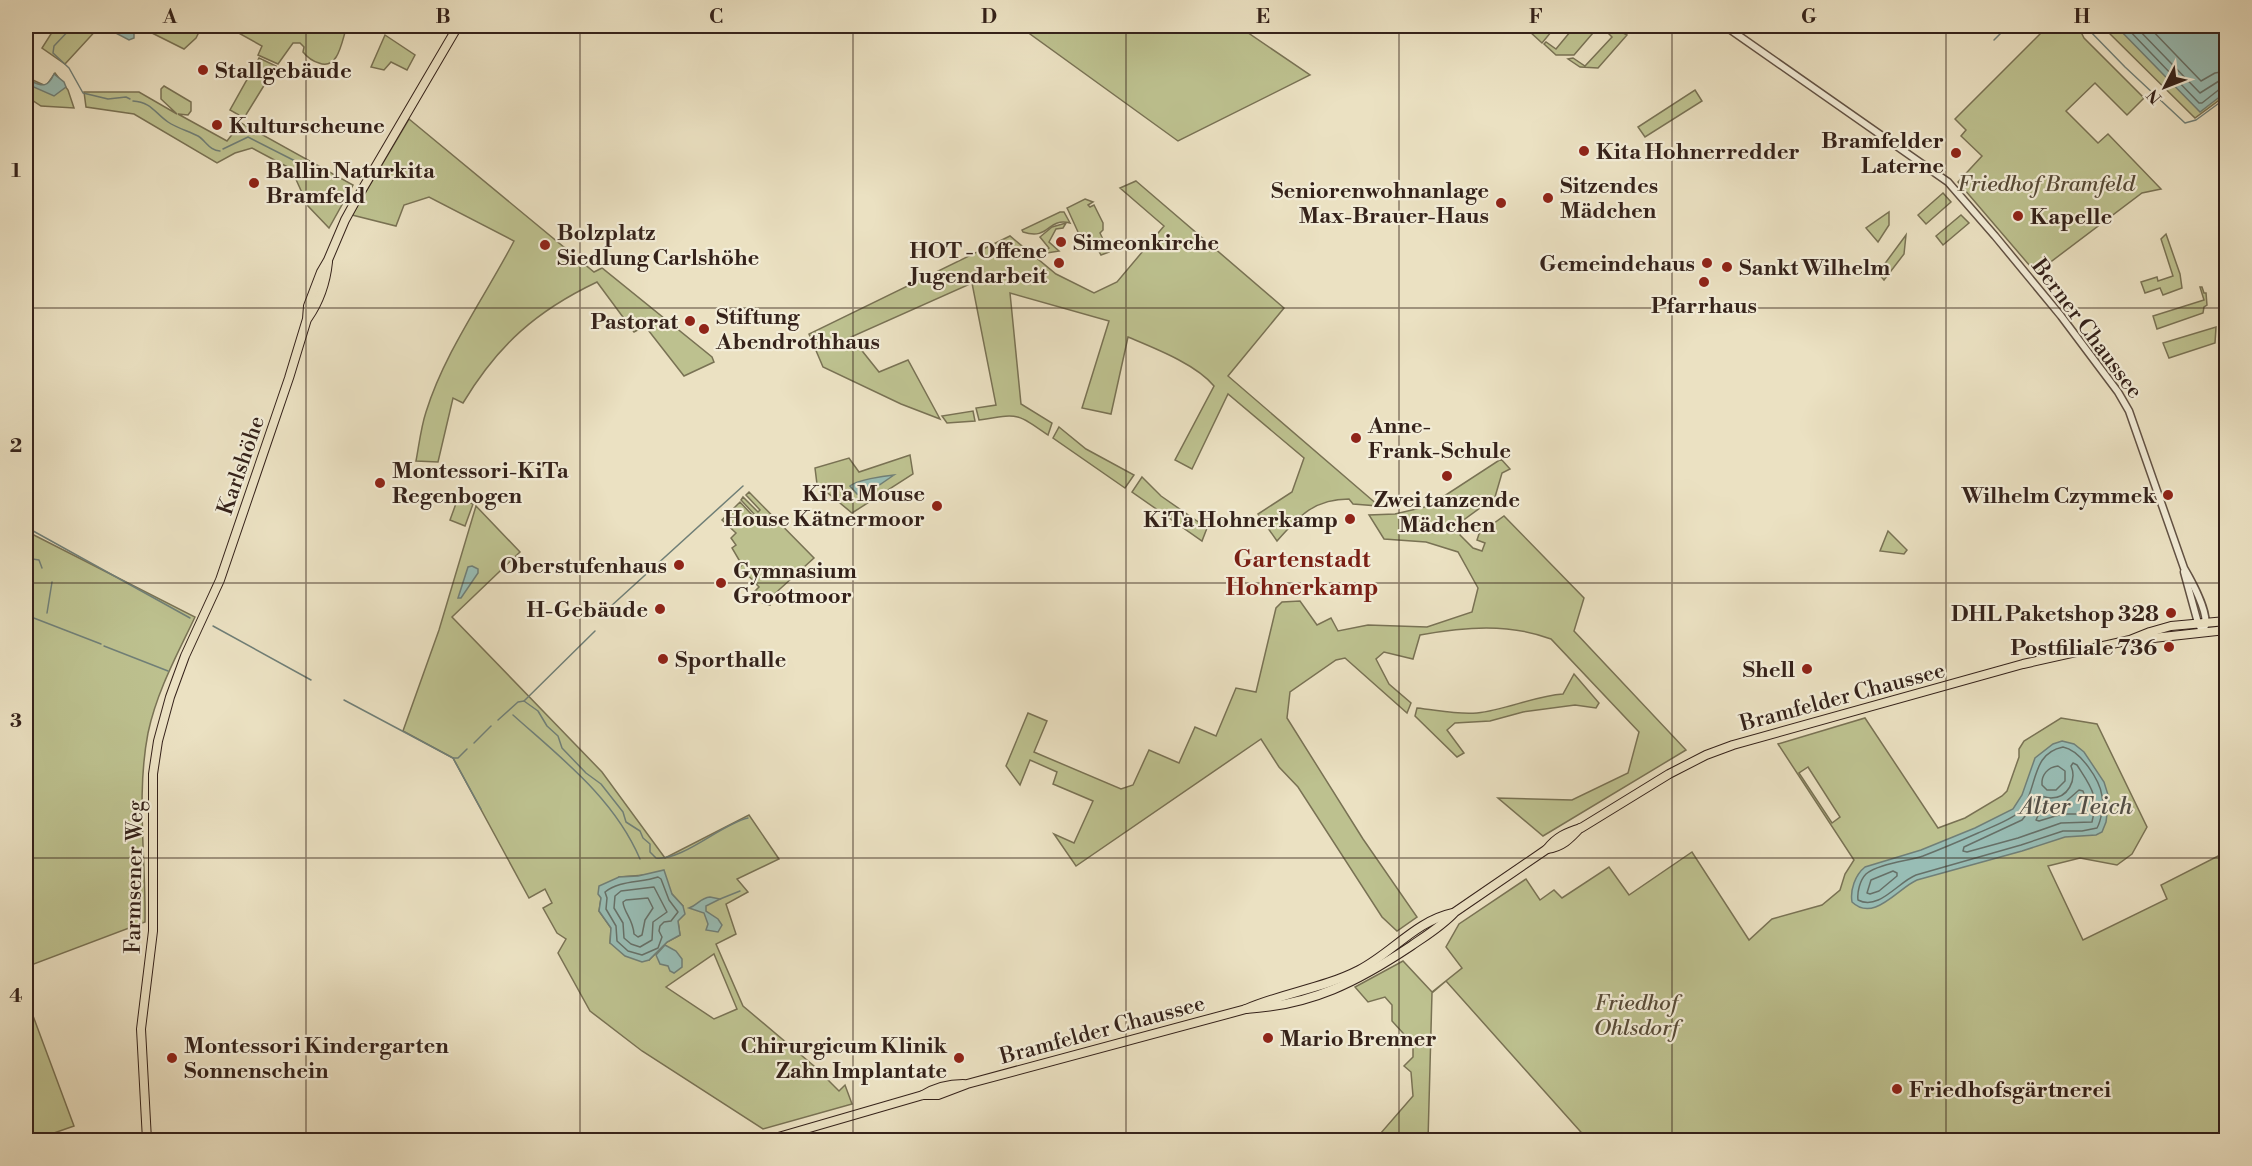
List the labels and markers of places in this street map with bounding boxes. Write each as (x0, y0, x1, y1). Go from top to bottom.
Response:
place label: Stallgebäude (215, 58, 352, 85)
marker: Stallgebäude (196, 63, 210, 77)
place label: Kulturscheune (229, 113, 385, 140)
marker: Kulturscheune (210, 118, 224, 132)
place label: Bramfelder Laterne (1821, 128, 1944, 180)
place label: Kita Hohnerredder (1596, 139, 1800, 166)
marker: Kita Hohnerredder (1577, 144, 1591, 158)
marker: Bramfelder Laterne (1949, 146, 1963, 160)
place label: Ballin Naturkita Bramfeld (266, 158, 436, 210)
place label: Sitzendes Mädchen (1560, 173, 1658, 225)
marker: Ballin Naturkita Bramfeld (247, 176, 261, 190)
place label: Seniorenwohnanlage Max-Brauer-Haus (1271, 178, 1489, 230)
marker: Sitzendes Mädchen (1541, 191, 1555, 205)
marker: Seniorenwohnanlage Max-Brauer-Haus (1494, 196, 1508, 210)
place label: Kapelle (2030, 204, 2112, 231)
marker: Kapelle (2011, 209, 2025, 223)
place label: Bolzplatz Siedlung Carlshöhe (557, 220, 760, 272)
place label: Simeonkirche (1073, 230, 1219, 257)
marker: Simeonkirche (1054, 235, 1068, 249)
marker: Bolzplatz Siedlung Carlshöhe (538, 238, 552, 252)
place label: HOT - Offene Jugendarbeit (907, 238, 1047, 290)
place label: Gemeindehaus (1539, 251, 1695, 278)
place label: Sankt Wilhelm (1739, 255, 1890, 282)
marker: HOT - Offene Jugendarbeit (1052, 256, 1066, 270)
marker: Gemeindehaus (1700, 256, 1714, 270)
marker: Sankt Wilhelm (1720, 260, 1734, 274)
marker: Pfarrhaus (1697, 275, 1711, 289)
place label: Pfarrhaus (1651, 293, 1757, 320)
place label: Stiftung Abendrothhaus (715, 304, 880, 356)
place label: Pastorat (590, 309, 678, 336)
marker: Pastorat (683, 314, 697, 328)
marker: Stiftung Abendrothhaus (697, 322, 711, 336)
place label: Anne- Frank-Schule (1367, 413, 1511, 465)
marker: Anne- Frank-Schule (1349, 431, 1363, 445)
place label: Montessori-KiTa Regenbogen (392, 458, 570, 510)
marker: Zwei tanzende Mädchen (1440, 469, 1454, 483)
marker: Montessori-KiTa Regenbogen (373, 476, 387, 490)
place label: KiTa Mouse House Kätnermoor (724, 481, 925, 533)
place label: Wilhelm Czymmek (1960, 483, 2156, 510)
place label: Zwei tanzende Mädchen (1374, 487, 1520, 539)
marker: Wilhelm Czymmek (2161, 488, 2175, 502)
marker: KiTa Mouse House Kätnermoor (930, 499, 944, 513)
place label: KiTa Hohnerkamp (1143, 507, 1338, 534)
marker: KiTa Hohnerkamp (1343, 512, 1357, 526)
place label: Oberstufenhaus (500, 553, 667, 580)
marker: Oberstufenhaus (672, 558, 686, 572)
place label: Gymnasium Grootmoor (733, 558, 857, 610)
marker: Gymnasium Grootmoor (714, 576, 728, 590)
place label: H-Gebäude (527, 597, 648, 624)
place label: DHL Paketshop 328 (1951, 601, 2159, 628)
marker: H-Gebäude (653, 602, 667, 616)
marker: DHL Paketshop 328 (2164, 606, 2178, 620)
place label: Postfiliale 736 (2010, 635, 2157, 662)
marker: Postfiliale 736 (2162, 640, 2176, 654)
place label: Sporthalle (675, 647, 787, 674)
marker: Sporthalle (656, 652, 670, 666)
place label: Shell (1743, 657, 1795, 684)
marker: Shell (1800, 662, 1814, 676)
place label: Mario Brenner (1280, 1026, 1437, 1053)
marker: Mario Brenner (1261, 1031, 1275, 1045)
place label: Montessori Kindergarten Sonnenschein (184, 1033, 449, 1085)
place label: Chirurgicum Klinik Zahn Implantate (740, 1033, 947, 1085)
marker: Montessori Kindergarten Sonnenschein (165, 1051, 179, 1065)
marker: Chirurgicum Klinik Zahn Implantate (952, 1051, 966, 1065)
place label: Friedhofsgärtnerei (1909, 1077, 2111, 1104)
marker: Friedhofsgärtnerei (1890, 1082, 1904, 1096)

